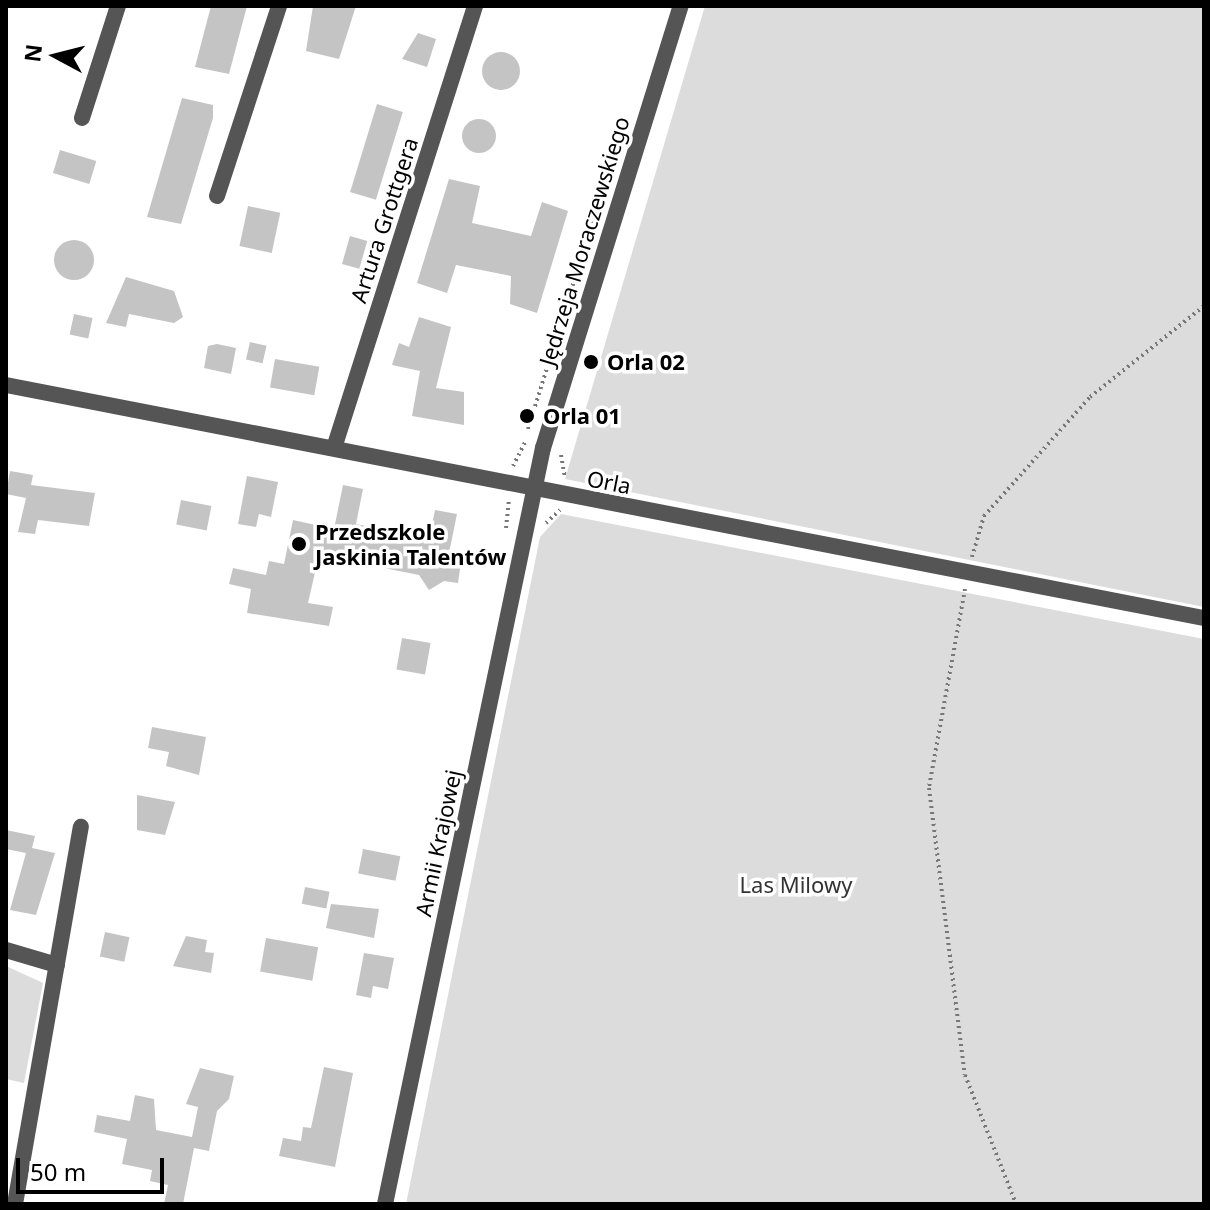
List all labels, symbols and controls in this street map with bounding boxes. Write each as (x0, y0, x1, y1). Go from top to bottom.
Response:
north arrow (16, 16, 96, 96)
text: N (16, 42, 48, 64)
street label: Jędrzeja Moraczewskiego (533, 113, 635, 369)
street label: Artura Grottgera (345, 134, 423, 306)
place label: Orla 02 (607, 349, 685, 375)
marker: Orla 02 (582, 353, 600, 371)
place label: Orla 01 (543, 403, 621, 429)
marker: Orla 01 (518, 407, 536, 425)
street label: Orla (585, 465, 633, 499)
place label: Przedszkole Jaskinia Talentów (315, 518, 506, 570)
marker: Przedszkole Jaskinia Talentów (290, 535, 308, 553)
street label: Armii Krajowej (410, 767, 466, 919)
park label: Las Milowy (740, 872, 852, 898)
scale bar (20, 1142, 168, 1192)
text: 50 m (30, 1155, 86, 1188)

